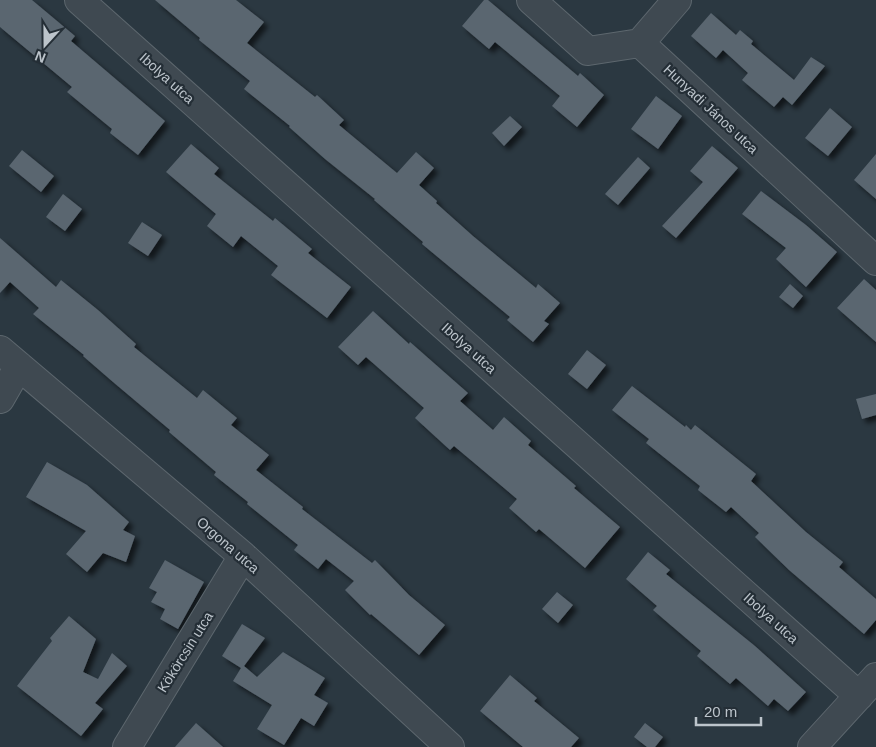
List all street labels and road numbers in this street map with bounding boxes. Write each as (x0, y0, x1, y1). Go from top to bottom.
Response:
street label: Ibolya utca (136, 49, 198, 107)
street label: Hunyadi János utca (661, 61, 762, 157)
street label: Ibolya utca (438, 319, 500, 377)
street label: Orgona utca (194, 514, 262, 576)
street label: Ibolya utca (740, 589, 802, 647)
street label: Kökörcsin utca (154, 609, 216, 695)

